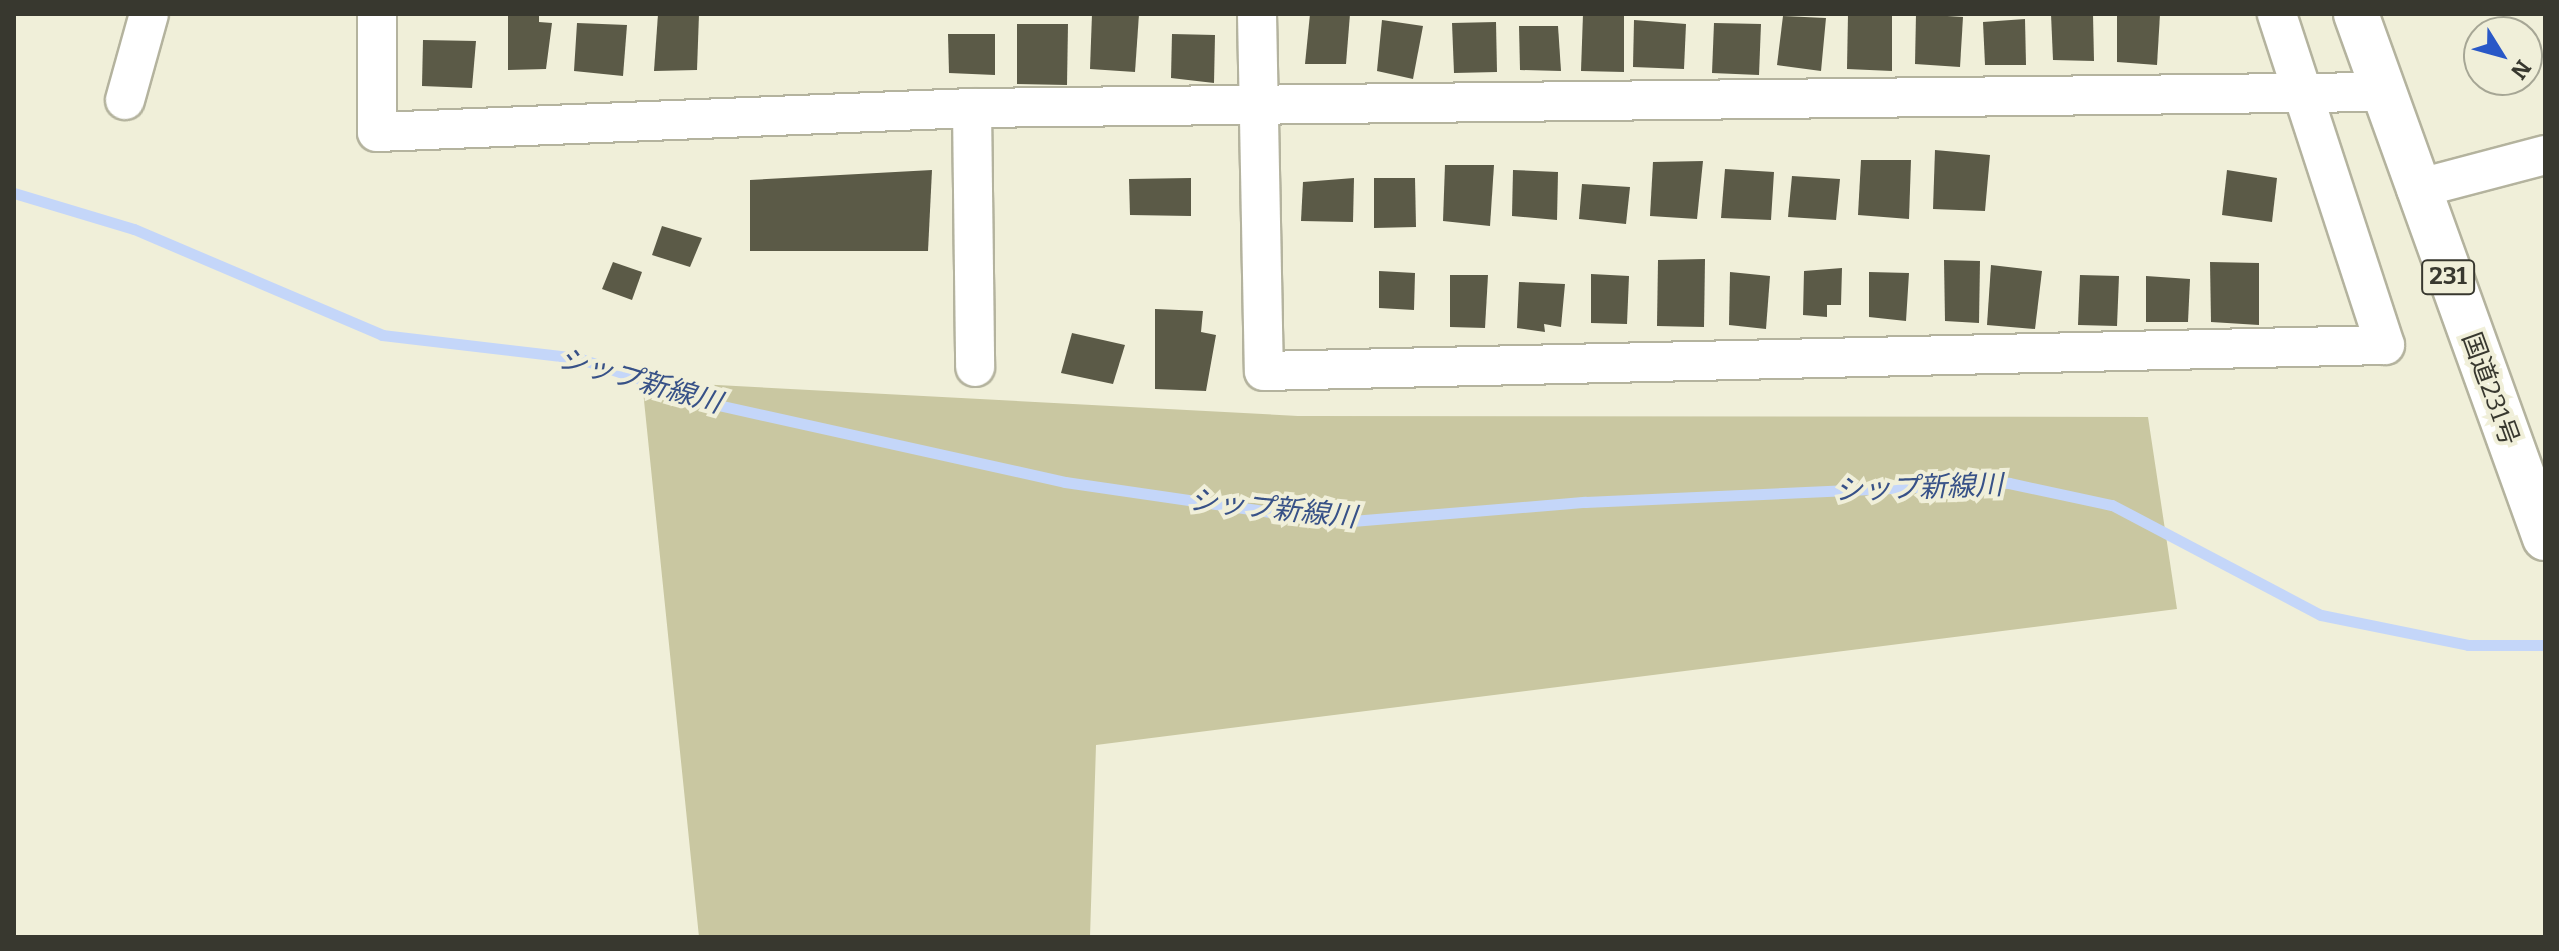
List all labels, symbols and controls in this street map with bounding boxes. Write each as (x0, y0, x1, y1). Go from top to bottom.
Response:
north arrow (2463, 16, 2543, 96)
text: N (2505, 55, 2537, 84)
road number: 231 (2420, 257, 2476, 297)
street label: 国道231号 (2455, 328, 2525, 450)
water label: シップ新線川 (555, 342, 725, 420)
water label: シップ新線川 (1834, 468, 2004, 508)
water label: シップ新線川 (1188, 484, 1358, 534)

